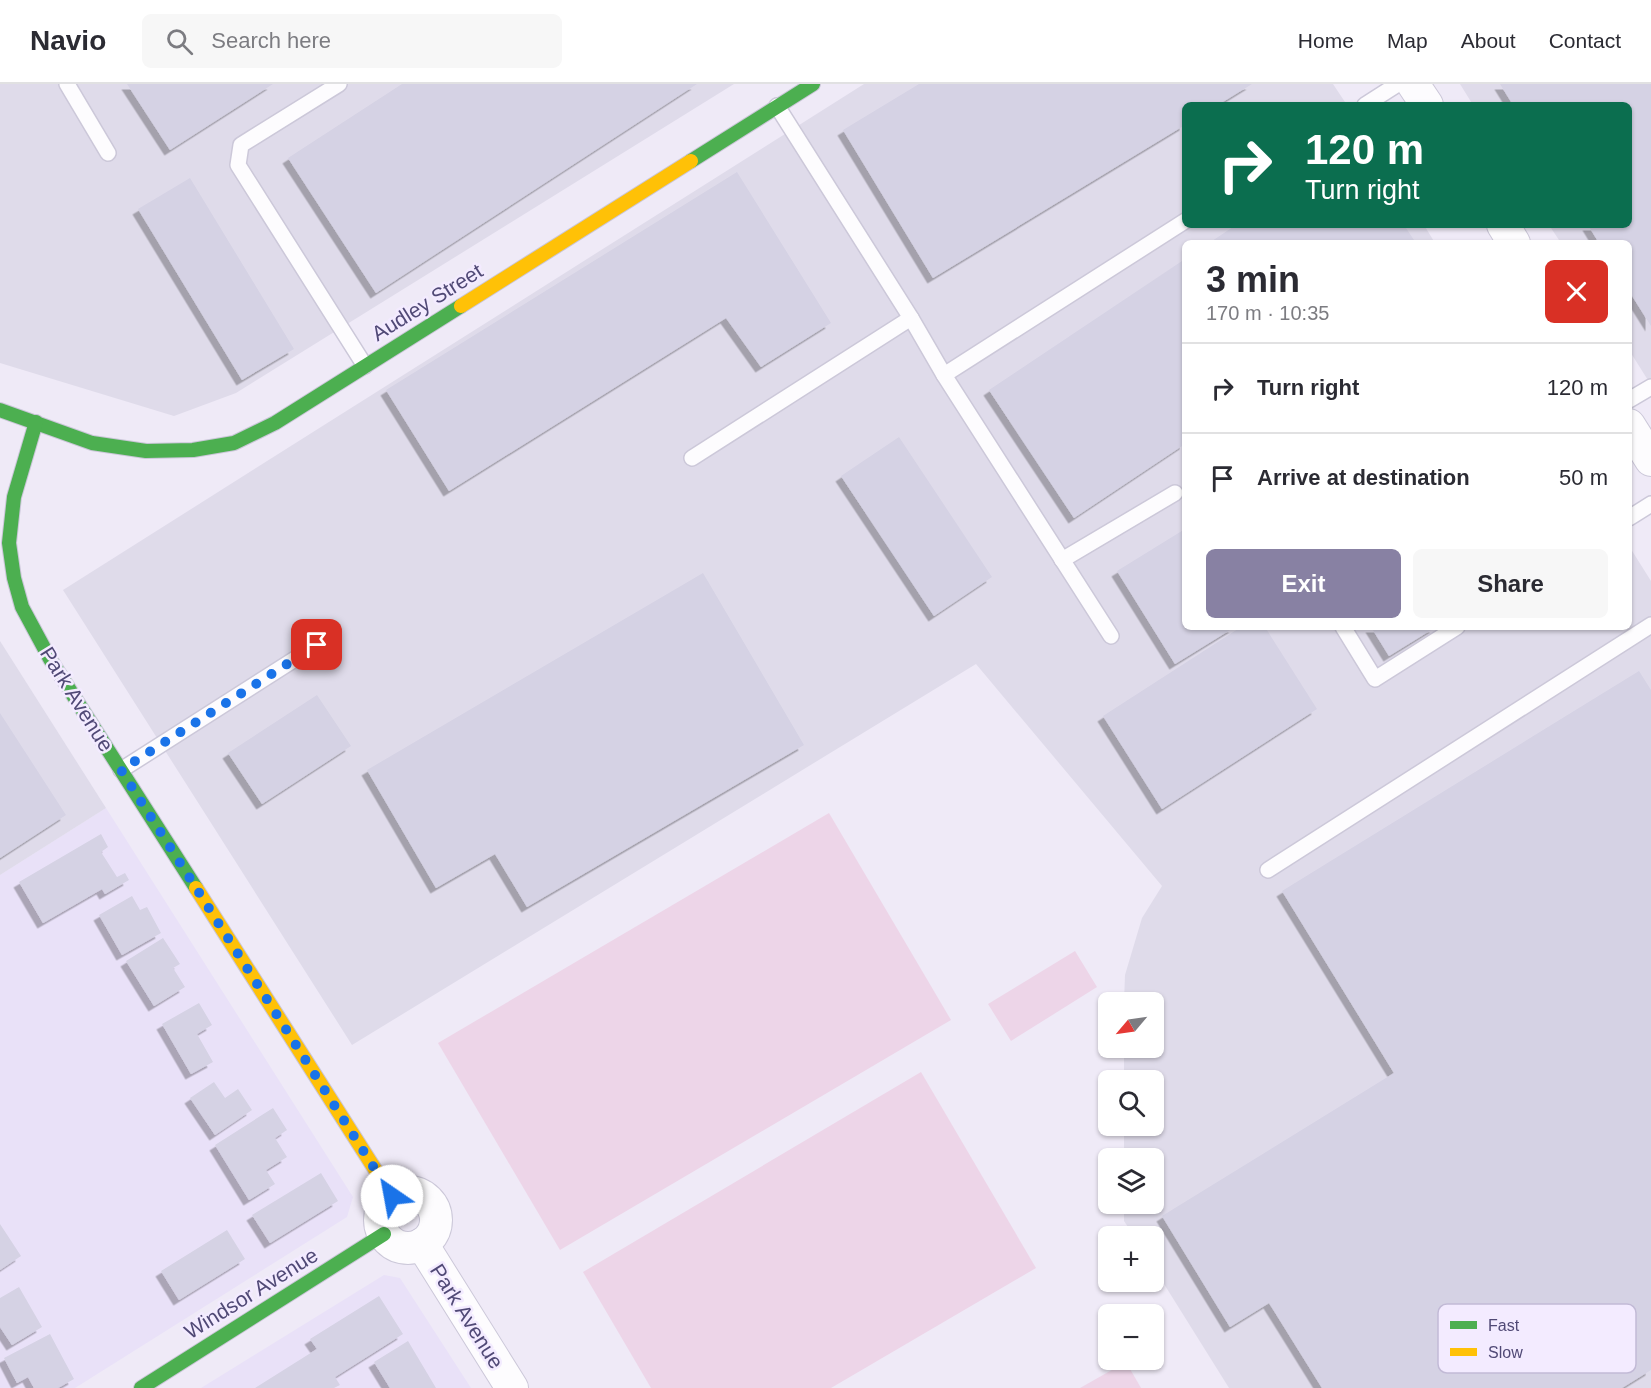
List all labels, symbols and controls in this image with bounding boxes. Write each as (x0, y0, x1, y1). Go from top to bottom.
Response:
search box (142, 14, 562, 68)
text: Navio (30, 25, 106, 56)
icon: search (163, 25, 196, 58)
text: Search here (211, 28, 331, 53)
text: Home (1298, 29, 1354, 52)
text: Map (1387, 29, 1428, 52)
text: About (1461, 29, 1516, 52)
text: Contact (1549, 29, 1621, 52)
icon: right (1206, 126, 1284, 204)
text: 120 m (1305, 126, 1424, 173)
text: Turn right (1305, 175, 1420, 205)
street label: Audley Street (367, 259, 487, 345)
text: 3 min (1206, 259, 1300, 300)
button: close (1545, 260, 1608, 323)
text: 170 m · 10:35 (1206, 302, 1329, 324)
icon: right (1206, 372, 1239, 405)
text: Turn right (1257, 375, 1359, 400)
text: 120 m (1547, 375, 1608, 400)
icon: arrive (1206, 462, 1239, 495)
text: Arrive at destination (1257, 465, 1470, 490)
text: 50 m (1559, 465, 1608, 490)
button: Exit (1206, 549, 1401, 618)
button: Share (1413, 549, 1608, 618)
pin (291, 619, 342, 670)
icon: arrive (300, 628, 333, 661)
street label: Park Avenue (36, 643, 118, 755)
north arrow (1098, 992, 1164, 1058)
map controls (1098, 992, 1164, 1370)
button: search (1098, 1070, 1164, 1136)
button: layers (1098, 1148, 1164, 1214)
position arrow (360, 1164, 424, 1228)
button: + (1098, 1226, 1164, 1292)
street label: Windsor Avenue (180, 1243, 322, 1343)
street label: Park Avenue (426, 1260, 508, 1372)
button: − (1098, 1304, 1164, 1370)
legend (1438, 1304, 1636, 1373)
text: Fast (1488, 1317, 1520, 1334)
text: Slow (1488, 1344, 1523, 1361)

